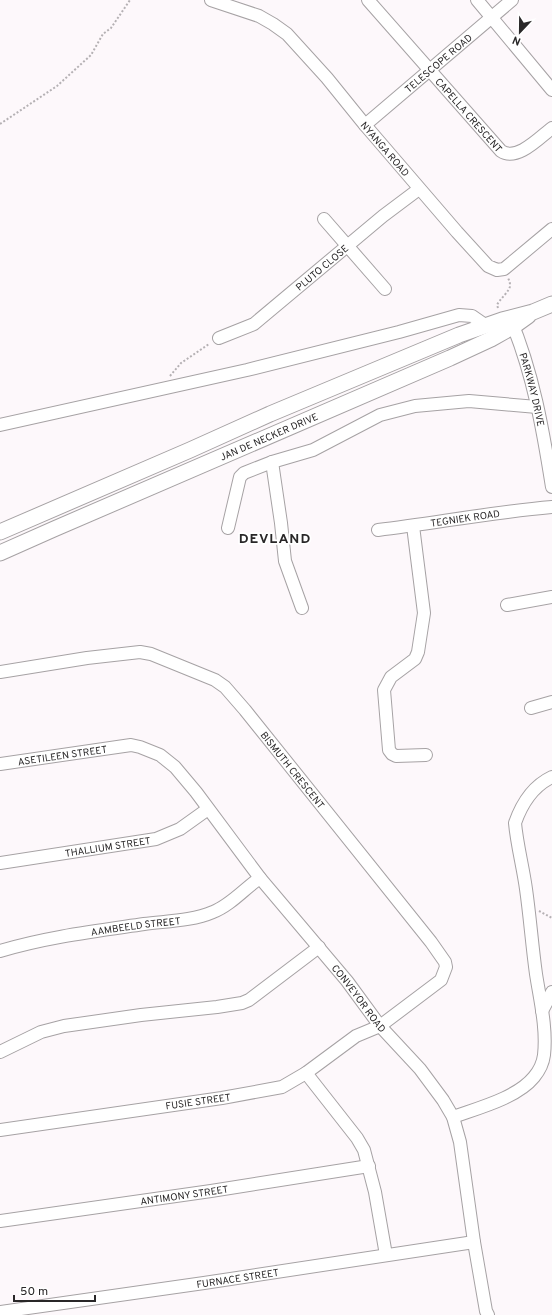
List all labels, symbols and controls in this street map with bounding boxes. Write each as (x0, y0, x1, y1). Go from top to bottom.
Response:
north arrow (500, 12, 540, 52)
street label: TELESCOPE ROAD (403, 32, 476, 96)
text: N (510, 32, 523, 48)
street label: CAPELLA CRESCENT (432, 76, 505, 156)
street label: NYANGA ROAD (357, 119, 412, 180)
street label: PLUTO CLOSE (294, 243, 352, 294)
street label: PARKWAY DRIVE (515, 351, 546, 428)
street label: JAN DE NECKER DRIVE (218, 411, 320, 465)
street label: TEGNIEK ROAD (430, 508, 501, 531)
district label: DEVLAND (239, 531, 311, 548)
street label: BISMUTH CRESCENT (257, 729, 327, 812)
street label: ASETILEEN STREET (17, 744, 108, 769)
street label: THALLIUM STREET (64, 835, 152, 861)
street label: AAMBEELD STREET (90, 915, 182, 940)
street label: CONVEYOR ROAD (328, 962, 388, 1036)
street label: FUSIE STREET (165, 1091, 232, 1113)
street label: ANTIMONY STREET (139, 1183, 229, 1209)
street label: FURNACE STREET (196, 1267, 280, 1292)
scale bar (14, 1277, 95, 1303)
text: 50 m (20, 1284, 48, 1300)

